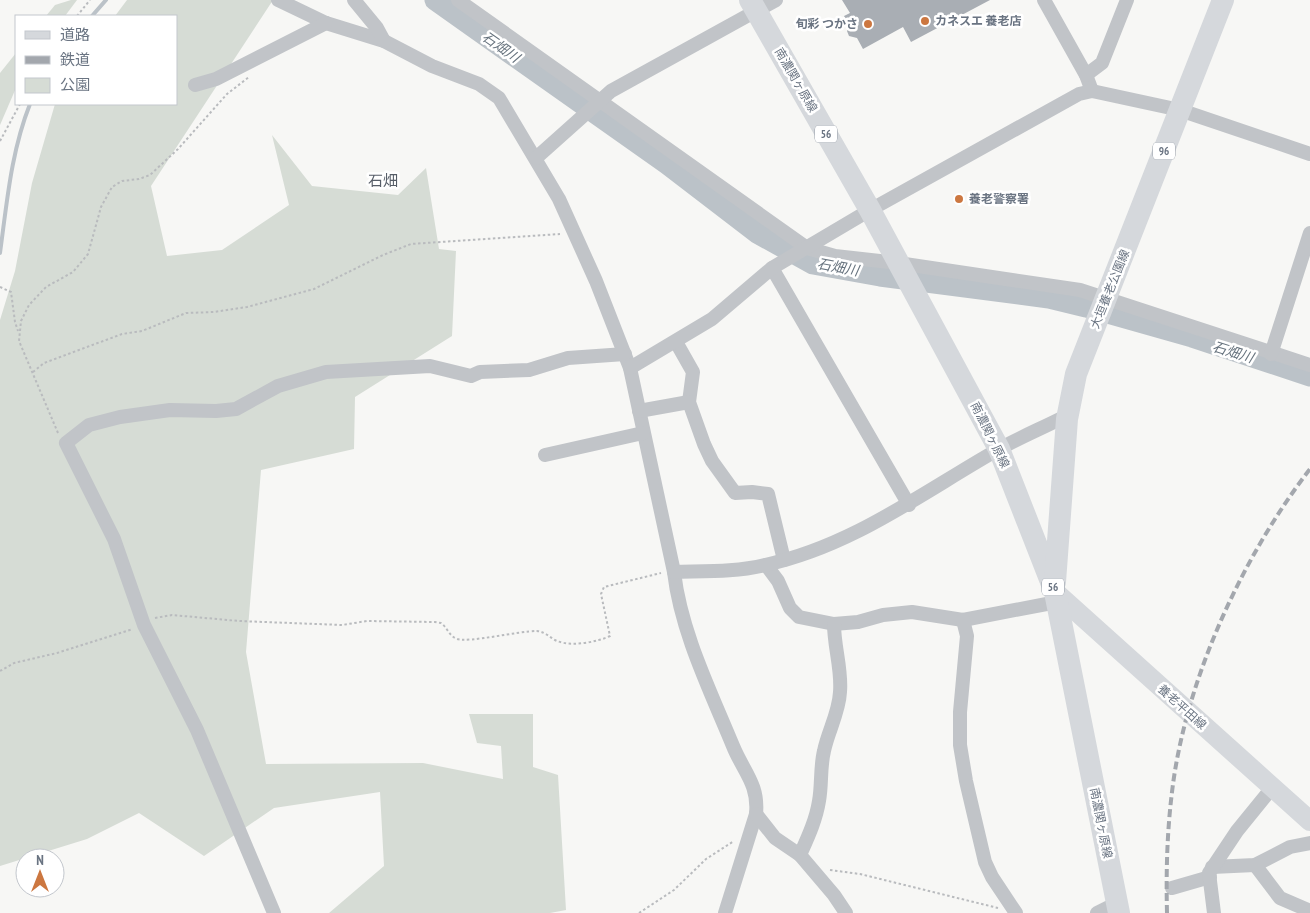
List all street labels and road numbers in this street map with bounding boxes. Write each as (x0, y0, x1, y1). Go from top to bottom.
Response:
street label: 南濃関ヶ原線 (772, 45, 821, 115)
road number: 56 (815, 126, 837, 142)
road number: 96 (1153, 142, 1175, 160)
street label: 大垣養老公園線 (1087, 247, 1132, 331)
street label: 南濃関ヶ原線 (968, 399, 1013, 470)
road number: 56 (1042, 578, 1064, 596)
street label: 養老平田線 (1155, 681, 1210, 732)
street label: 南濃関ヶ原線 (1087, 786, 1116, 860)

